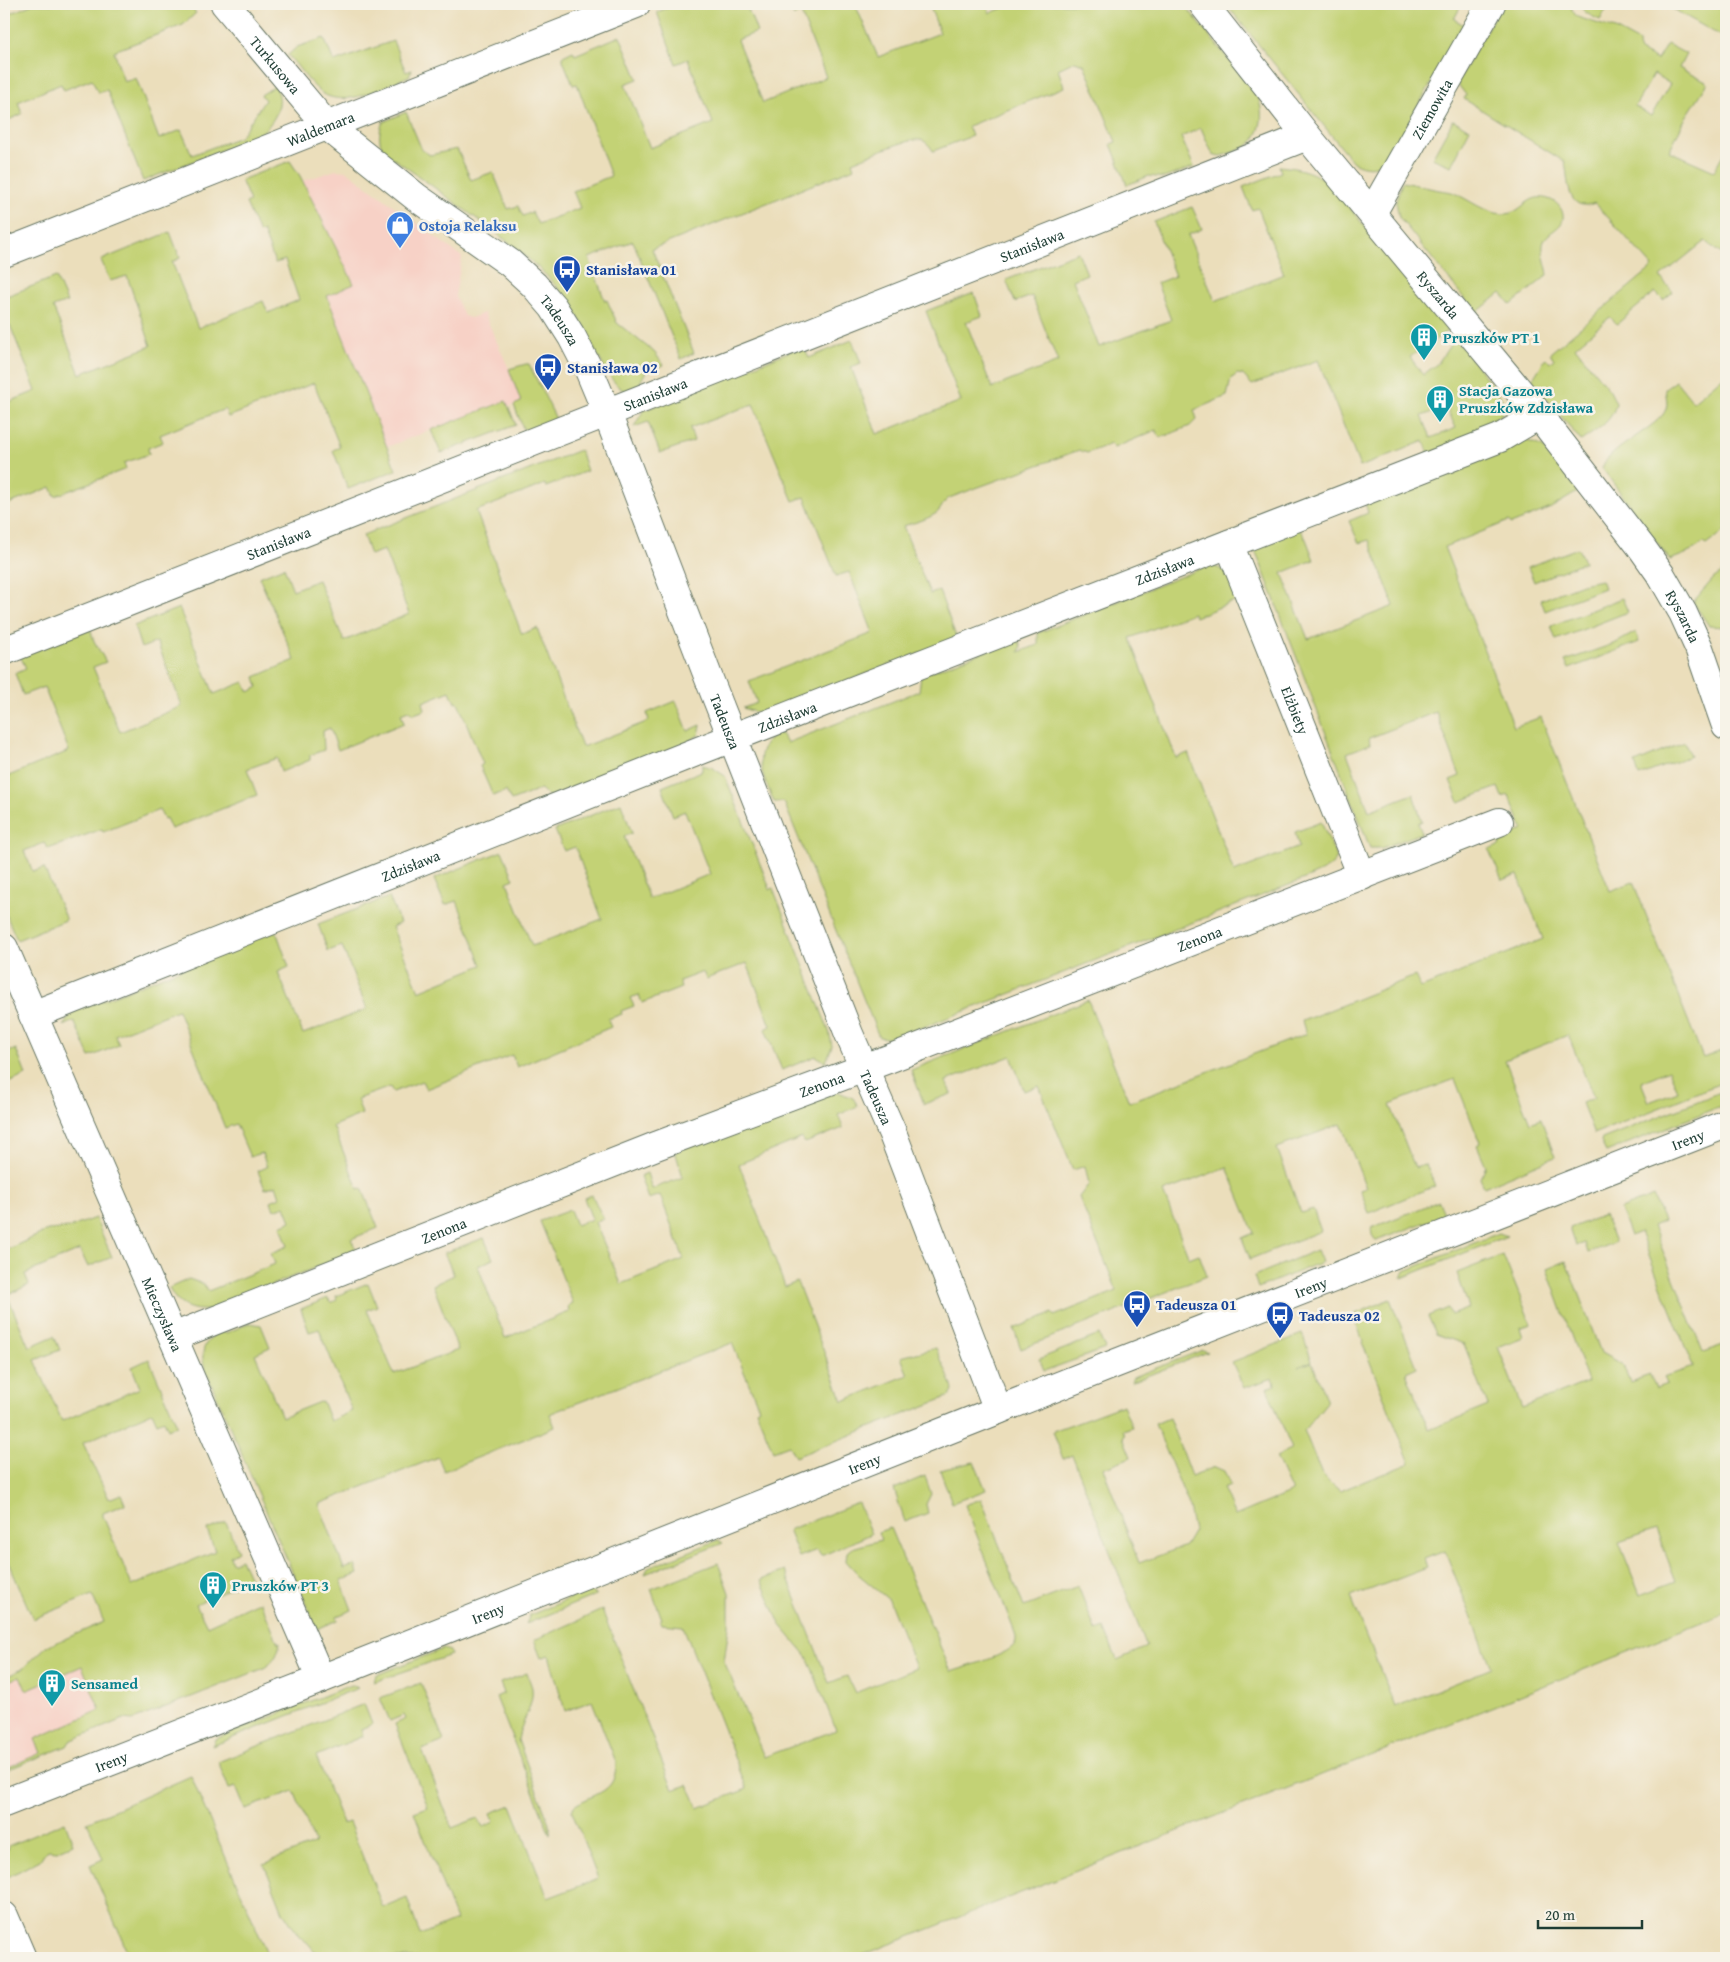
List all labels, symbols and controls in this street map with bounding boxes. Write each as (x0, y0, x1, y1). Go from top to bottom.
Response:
street label: Turkusowa (245, 31, 306, 98)
street label: Ziemowita (1406, 75, 1457, 143)
street label: Waldemara (283, 106, 357, 151)
shop icon: Ostoja Relaksu (385, 210, 415, 249)
place label: Ostoja Relaksu (419, 215, 517, 236)
street label: Stanisława (997, 223, 1067, 267)
bus stop icon: Stanisława 01 (552, 254, 582, 293)
place label: Stanisława 01 (586, 259, 677, 280)
street label: Ryszarda (1412, 266, 1465, 323)
street label: Tadeusza (536, 289, 585, 349)
building icon: Pruszków PT 1 (1409, 322, 1439, 361)
place label: Pruszków PT 1 (1443, 327, 1540, 348)
bus stop icon: Stanisława 02 (533, 352, 563, 391)
place label: Stanisława 02 (567, 357, 658, 378)
street label: Stanisława (620, 372, 690, 416)
place label: Stacja Gazowa Pruszków Zdzisława (1459, 380, 1594, 418)
building icon: Stacja Gazowa Pruszków Zdzisława (1425, 384, 1455, 423)
street label: Stanisława (243, 520, 313, 565)
street label: Zdzisława (1132, 548, 1197, 590)
street label: Ryszarda (1661, 586, 1706, 646)
street label: Elżbiety (1276, 683, 1315, 738)
street label: Tadeusza (705, 691, 746, 752)
street label: Zdzisława (755, 695, 820, 737)
street label: Zdzisława (378, 844, 443, 886)
street label: Zenona (1174, 920, 1225, 957)
street label: Zenona (796, 1066, 847, 1102)
street label: Tadeusza (855, 1066, 898, 1128)
street label: Ireny (1668, 1123, 1708, 1155)
street label: Zenona (418, 1212, 469, 1248)
street label: Ireny (1291, 1271, 1331, 1303)
street label: Mieczysława (137, 1274, 188, 1355)
bus stop icon: Tadeusza 01 (1122, 1289, 1152, 1328)
place label: Tadeusza 01 (1156, 1294, 1237, 1315)
bus stop icon: Tadeusza 02 (1265, 1300, 1295, 1339)
place label: Tadeusza 02 (1299, 1305, 1380, 1326)
street label: Ireny (845, 1447, 884, 1479)
building icon: Pruszków PT 3 (198, 1570, 228, 1609)
place label: Pruszków PT 3 (232, 1575, 329, 1596)
street label: Ireny (468, 1597, 508, 1629)
building icon: Sensamed (37, 1668, 67, 1707)
place label: Sensamed (71, 1673, 138, 1694)
street label: Ireny (92, 1745, 131, 1777)
scale bar (1538, 1897, 1641, 1929)
text: 20 m (1545, 1904, 1576, 1925)

